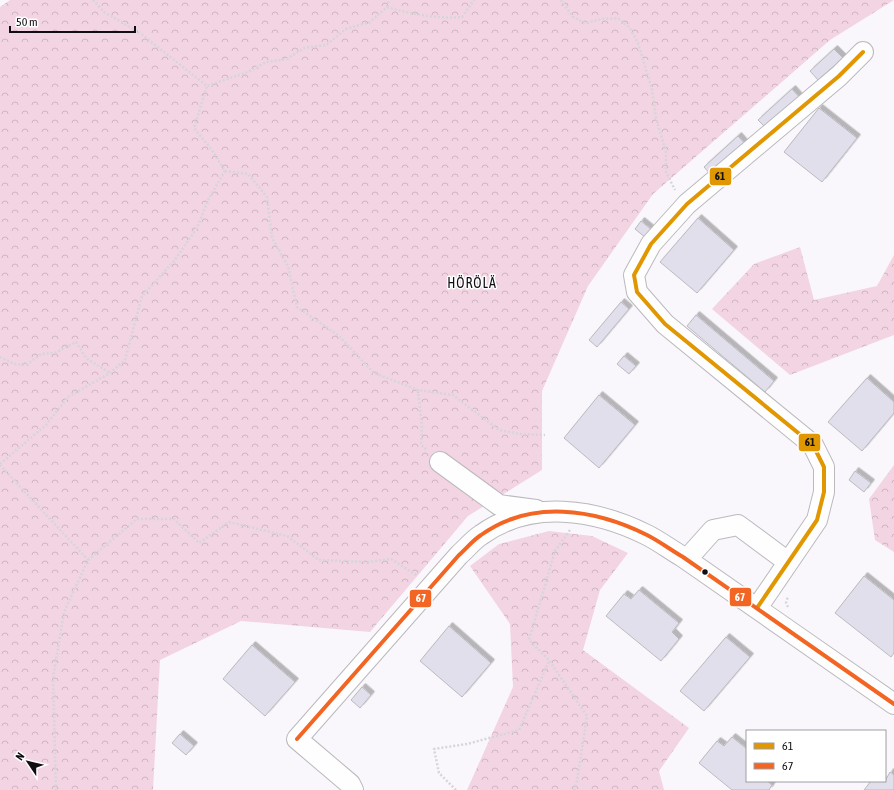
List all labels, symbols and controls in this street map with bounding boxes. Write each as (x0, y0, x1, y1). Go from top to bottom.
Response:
scale bar (10, 8, 135, 34)
text: 50 m (16, 15, 38, 29)
line badge: 61 (709, 167, 732, 186)
text: 61 (715, 170, 725, 182)
district label: HÖRÖLÄ (447, 275, 497, 291)
line badge: 61 (798, 433, 821, 452)
text: 61 (805, 436, 815, 448)
unlabelled marker (700, 567, 710, 577)
line badge: 67 (729, 587, 752, 607)
line badge: 67 (409, 589, 432, 608)
text: 67 (735, 591, 745, 603)
text: 67 (416, 592, 426, 604)
legend (746, 730, 886, 782)
text: 61 (782, 739, 794, 753)
north arrow (8, 742, 48, 782)
text: N (13, 750, 27, 762)
text: 67 (782, 759, 794, 773)

